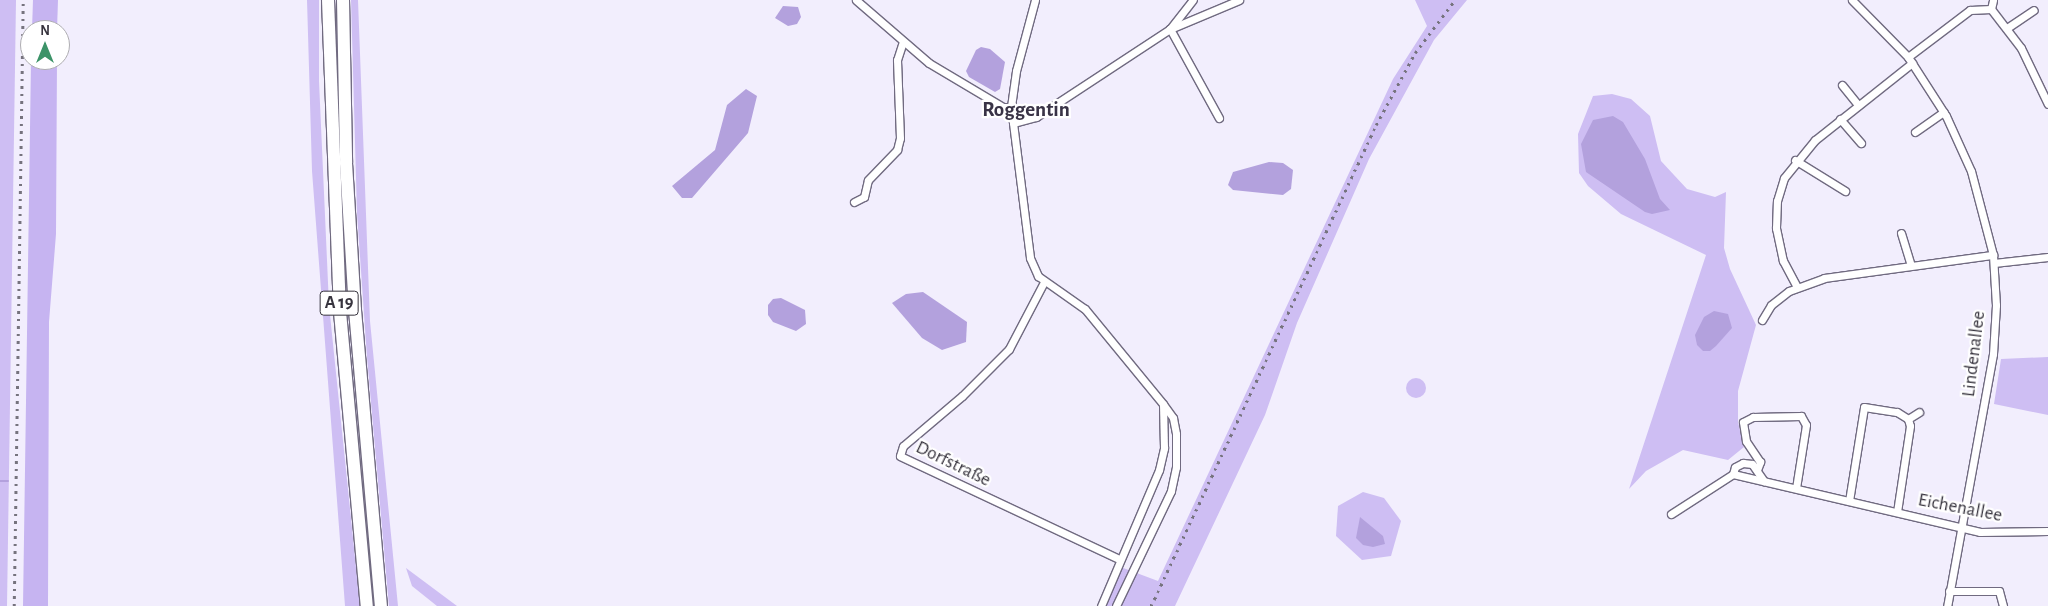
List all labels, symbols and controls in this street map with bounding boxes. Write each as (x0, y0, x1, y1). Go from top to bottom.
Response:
north arrow (20, 20, 70, 70)
text: N (40, 24, 50, 38)
district label: Roggentin (982, 97, 1070, 123)
road number: A 19 (319, 288, 359, 318)
street label: Lindenallee (1957, 310, 1991, 398)
street label: Dorfstraße (912, 436, 994, 492)
street label: Eichenallee (1916, 489, 2004, 527)

